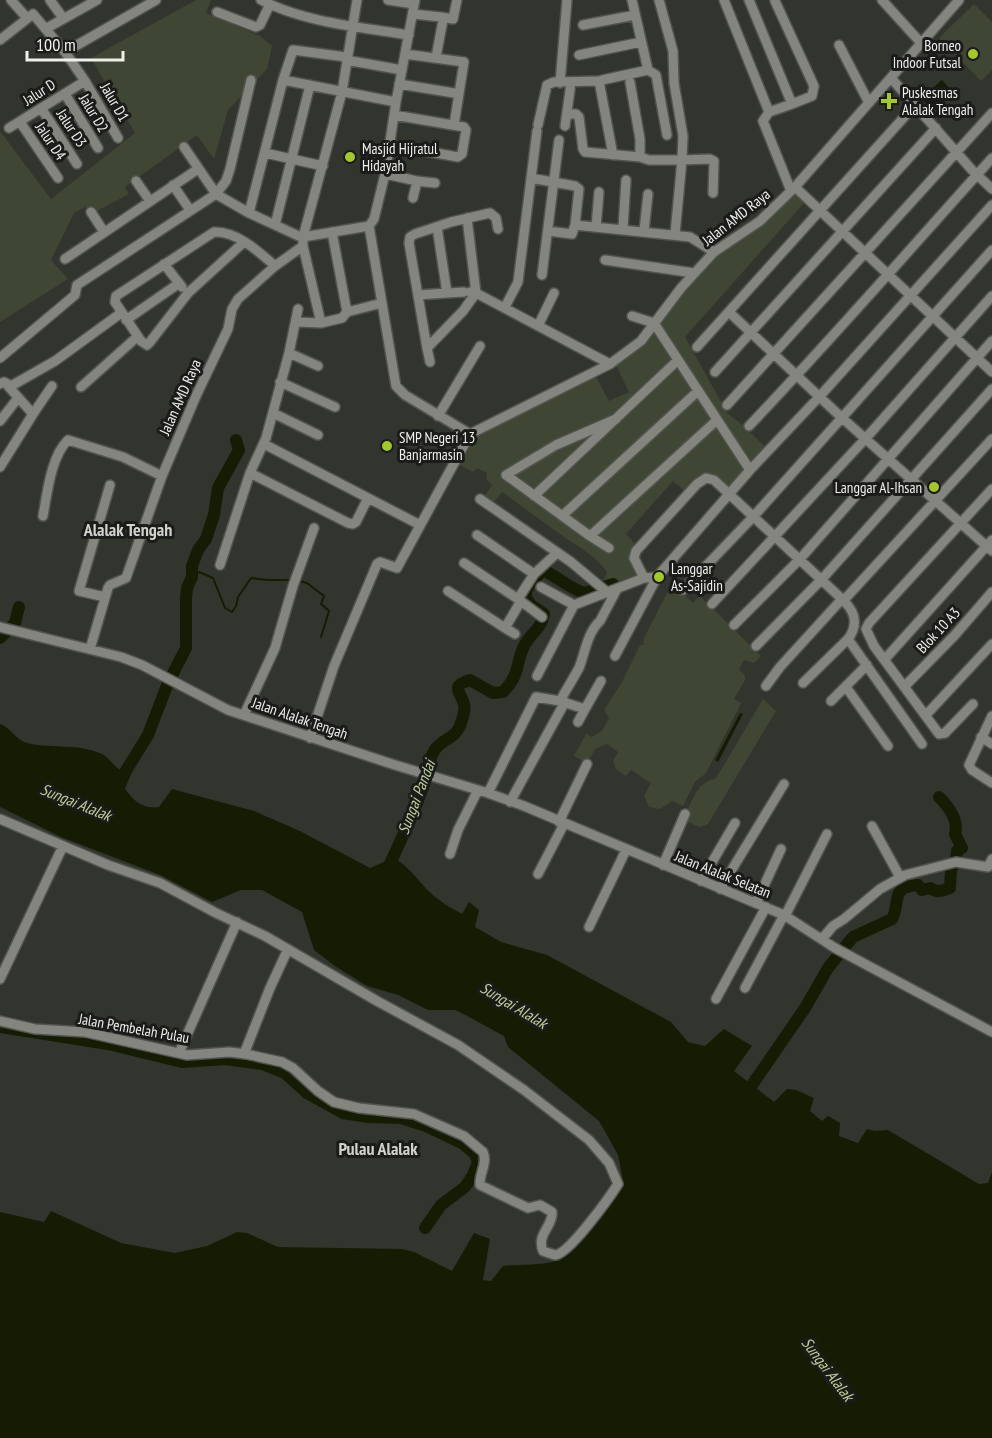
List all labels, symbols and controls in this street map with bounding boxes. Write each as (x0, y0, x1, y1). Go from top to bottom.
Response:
scale bar (27, 24, 123, 62)
text: 100 m (36, 33, 76, 56)
place label: Borneo Indoor Futsal (893, 36, 961, 72)
marker: Borneo Indoor Futsal (966, 47, 980, 61)
street label: Jalur D (18, 75, 59, 110)
street label: Jalur D1 (96, 78, 134, 125)
place label: Puskesmas Alalak Tengah (902, 83, 973, 119)
street label: Jalur D2 (75, 89, 113, 136)
marker: Puskesmas Alalak Tengah (880, 92, 898, 110)
street label: Jalur D3 (52, 105, 91, 151)
street label: Jalur D4 (31, 118, 71, 164)
place label: Masjid Hijratul Hidayah (362, 139, 438, 175)
marker: Masjid Hijratul Hidayah (343, 150, 357, 164)
street label: Jalan AMD Raya (697, 185, 774, 250)
street label: Jalan AMD Raya (154, 356, 205, 439)
place label: SMP Negeri 13 Banjarmasin (399, 428, 475, 464)
marker: SMP Negeri 13 Banjarmasin (380, 439, 394, 453)
place label: Langgar Al-Ihsan (835, 478, 922, 497)
marker: Langgar Al-Ihsan (927, 480, 941, 494)
district label: Alalak Tengah (83, 518, 172, 541)
place label: Langgar As-Sajidin (671, 559, 723, 595)
marker: Langgar As-Sajidin (652, 570, 666, 584)
street label: Blok 10 A3 (912, 603, 964, 657)
street label: Jalan Alalak Tengah (249, 692, 350, 743)
water label: Sungai Pandai (393, 755, 440, 837)
water label: Sungai Alalak (38, 779, 116, 826)
street label: Jalan Alalak Selatan (671, 846, 774, 902)
water label: Sungai Alalak (477, 977, 553, 1034)
street label: Jalan Pembelah Pulau (76, 1009, 191, 1047)
district label: Pulau Alalak (338, 1137, 418, 1160)
water label: Sungai Alalak (798, 1333, 860, 1406)

